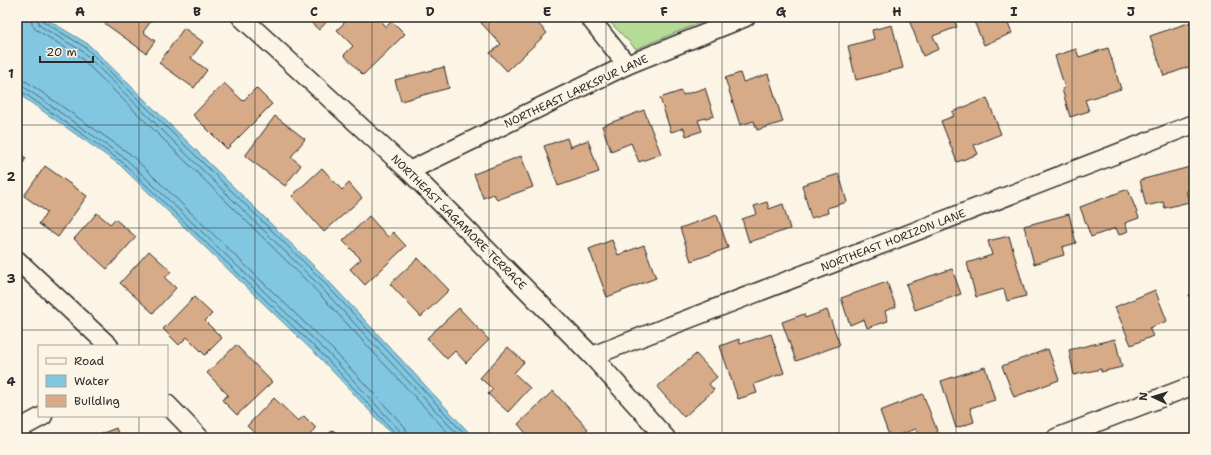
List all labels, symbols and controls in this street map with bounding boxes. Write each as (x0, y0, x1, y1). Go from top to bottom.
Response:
text: A (75, 3, 85, 20)
text: B (193, 3, 201, 20)
text: C (310, 3, 318, 20)
text: D (425, 3, 435, 20)
text: E (543, 3, 552, 20)
text: F (660, 3, 668, 20)
text: G (776, 3, 787, 20)
text: H (892, 3, 902, 20)
text: I (1010, 3, 1018, 20)
text: J (1127, 3, 1135, 20)
scale bar (40, 38, 93, 64)
text: 20 m (46, 44, 77, 60)
street label: NORTHEAST LARKSPUR LANE (502, 51, 651, 132)
text: 1 (8, 65, 14, 82)
street label: NORTHEAST SAGAMORE TERRACE (388, 151, 530, 293)
text: 2 (6, 168, 16, 185)
street label: NORTHEAST HORIZON LANE (818, 206, 968, 275)
text: 3 (6, 270, 16, 287)
legend (38, 345, 168, 417)
text: Road (74, 353, 105, 369)
text: 4 (6, 373, 16, 390)
text: Water (74, 373, 110, 389)
north arrow (1133, 377, 1173, 417)
text: N (1136, 391, 1151, 401)
text: Building (74, 393, 120, 409)

